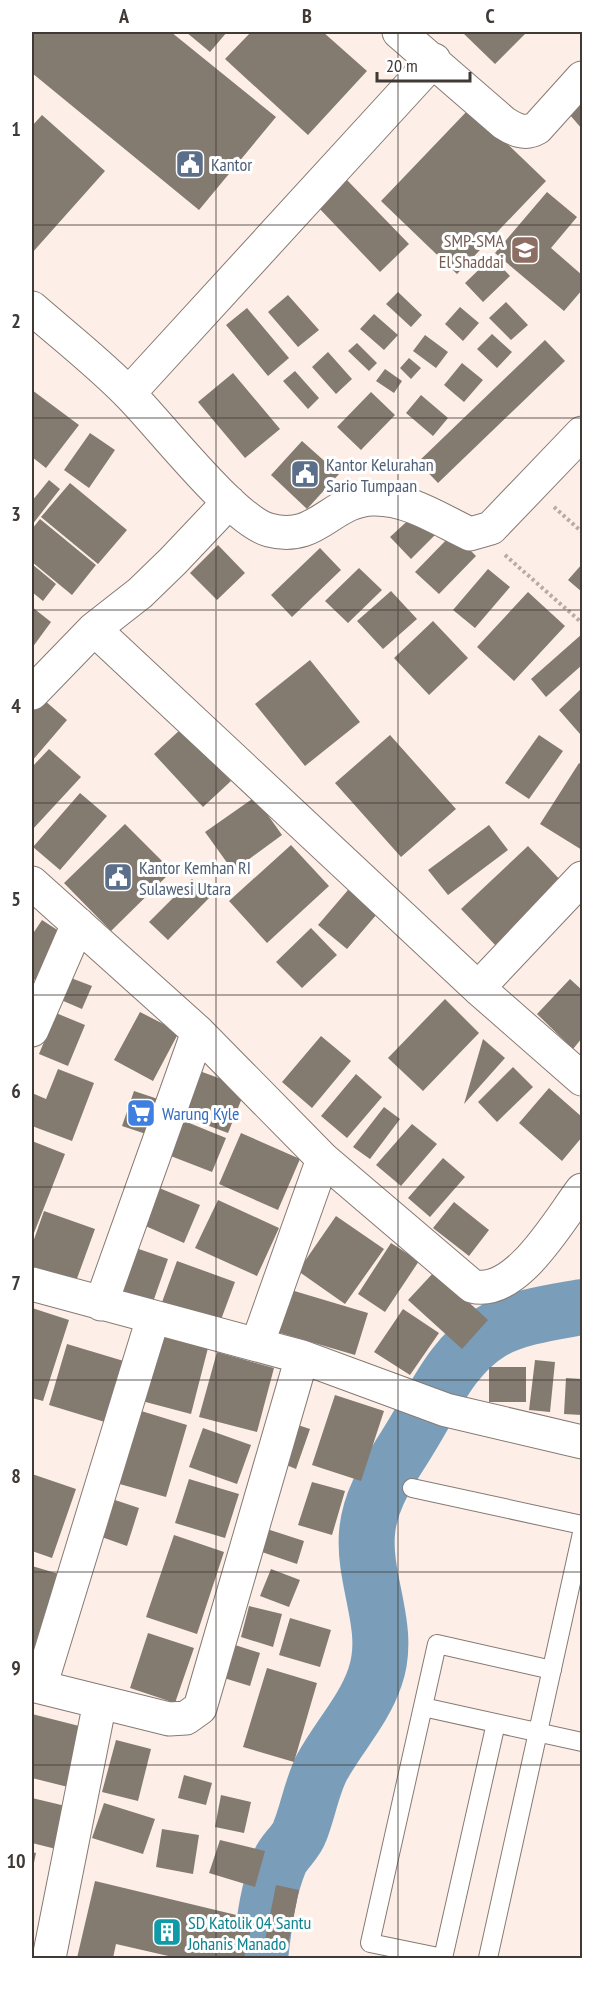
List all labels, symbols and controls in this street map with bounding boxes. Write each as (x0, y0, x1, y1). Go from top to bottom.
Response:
text: A (118, 3, 130, 29)
text: B (302, 3, 312, 29)
text: C (485, 3, 495, 29)
scale bar (377, 45, 470, 83)
text: 20 m (386, 54, 418, 77)
text: 1 (11, 116, 21, 142)
public building icon: Kantor (174, 148, 206, 180)
place label: Kantor (211, 153, 252, 176)
place label: SMP-SMA El Shaddai (439, 229, 504, 273)
school or university icon: SMP-SMA El Shaddai (509, 234, 541, 266)
text: 2 (11, 308, 21, 334)
place label: Kantor Kelurahan Sario Tumpaan (326, 453, 434, 497)
public building icon: Kantor Kelurahan Sario Tumpaan (289, 458, 321, 490)
text: 3 (11, 501, 21, 527)
text: 4 (11, 693, 21, 719)
place label: Kantor Kemhan RI Sulawesi Utara (139, 856, 251, 900)
public building icon: Kantor Kemhan RI Sulawesi Utara (102, 861, 134, 893)
text: 5 (11, 886, 21, 912)
text: 6 (11, 1078, 21, 1104)
supermarket icon: Warung Kyle (125, 1097, 157, 1129)
place label: Warung Kyle (162, 1102, 239, 1125)
text: 7 (11, 1270, 21, 1296)
text: 8 (11, 1463, 21, 1489)
text: 9 (11, 1655, 21, 1681)
text: 10 (6, 1848, 26, 1874)
place label: SD Katolik 04 Santu Johanis Manado (187, 1911, 311, 1955)
building icon: SD Katolik 04 Santu Johanis Manado (151, 1916, 183, 1948)

